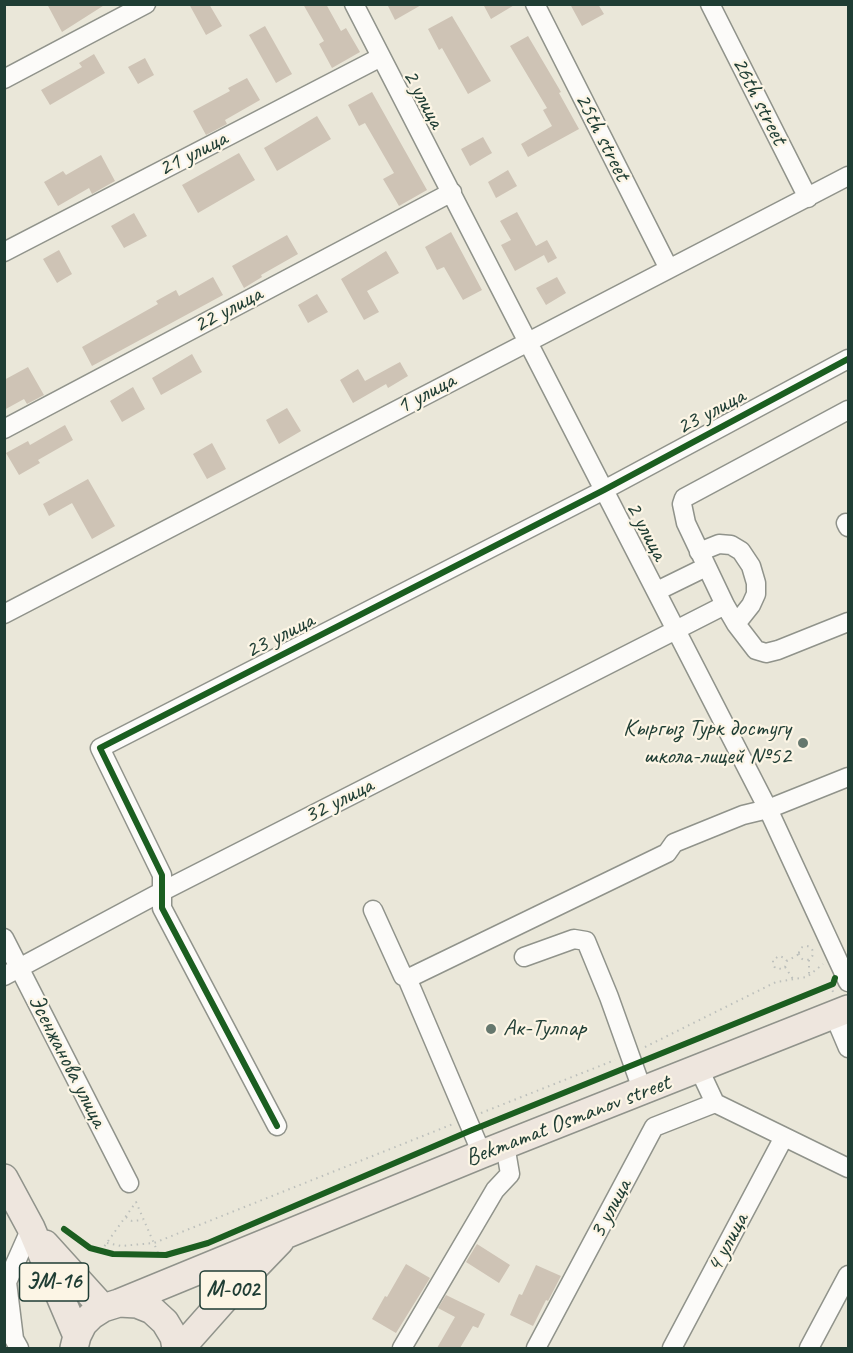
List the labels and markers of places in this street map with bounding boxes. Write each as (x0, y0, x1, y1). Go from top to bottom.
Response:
place label: Кыргыз Турк достугу школа-лицей №52 (623, 715, 791, 771)
marker: Кыргыз Турк достугу школа-лицей №52 (796, 736, 810, 750)
place label: Ак-Тулпар (503, 1015, 586, 1043)
marker: Ак-Тулпар (484, 1022, 498, 1036)

